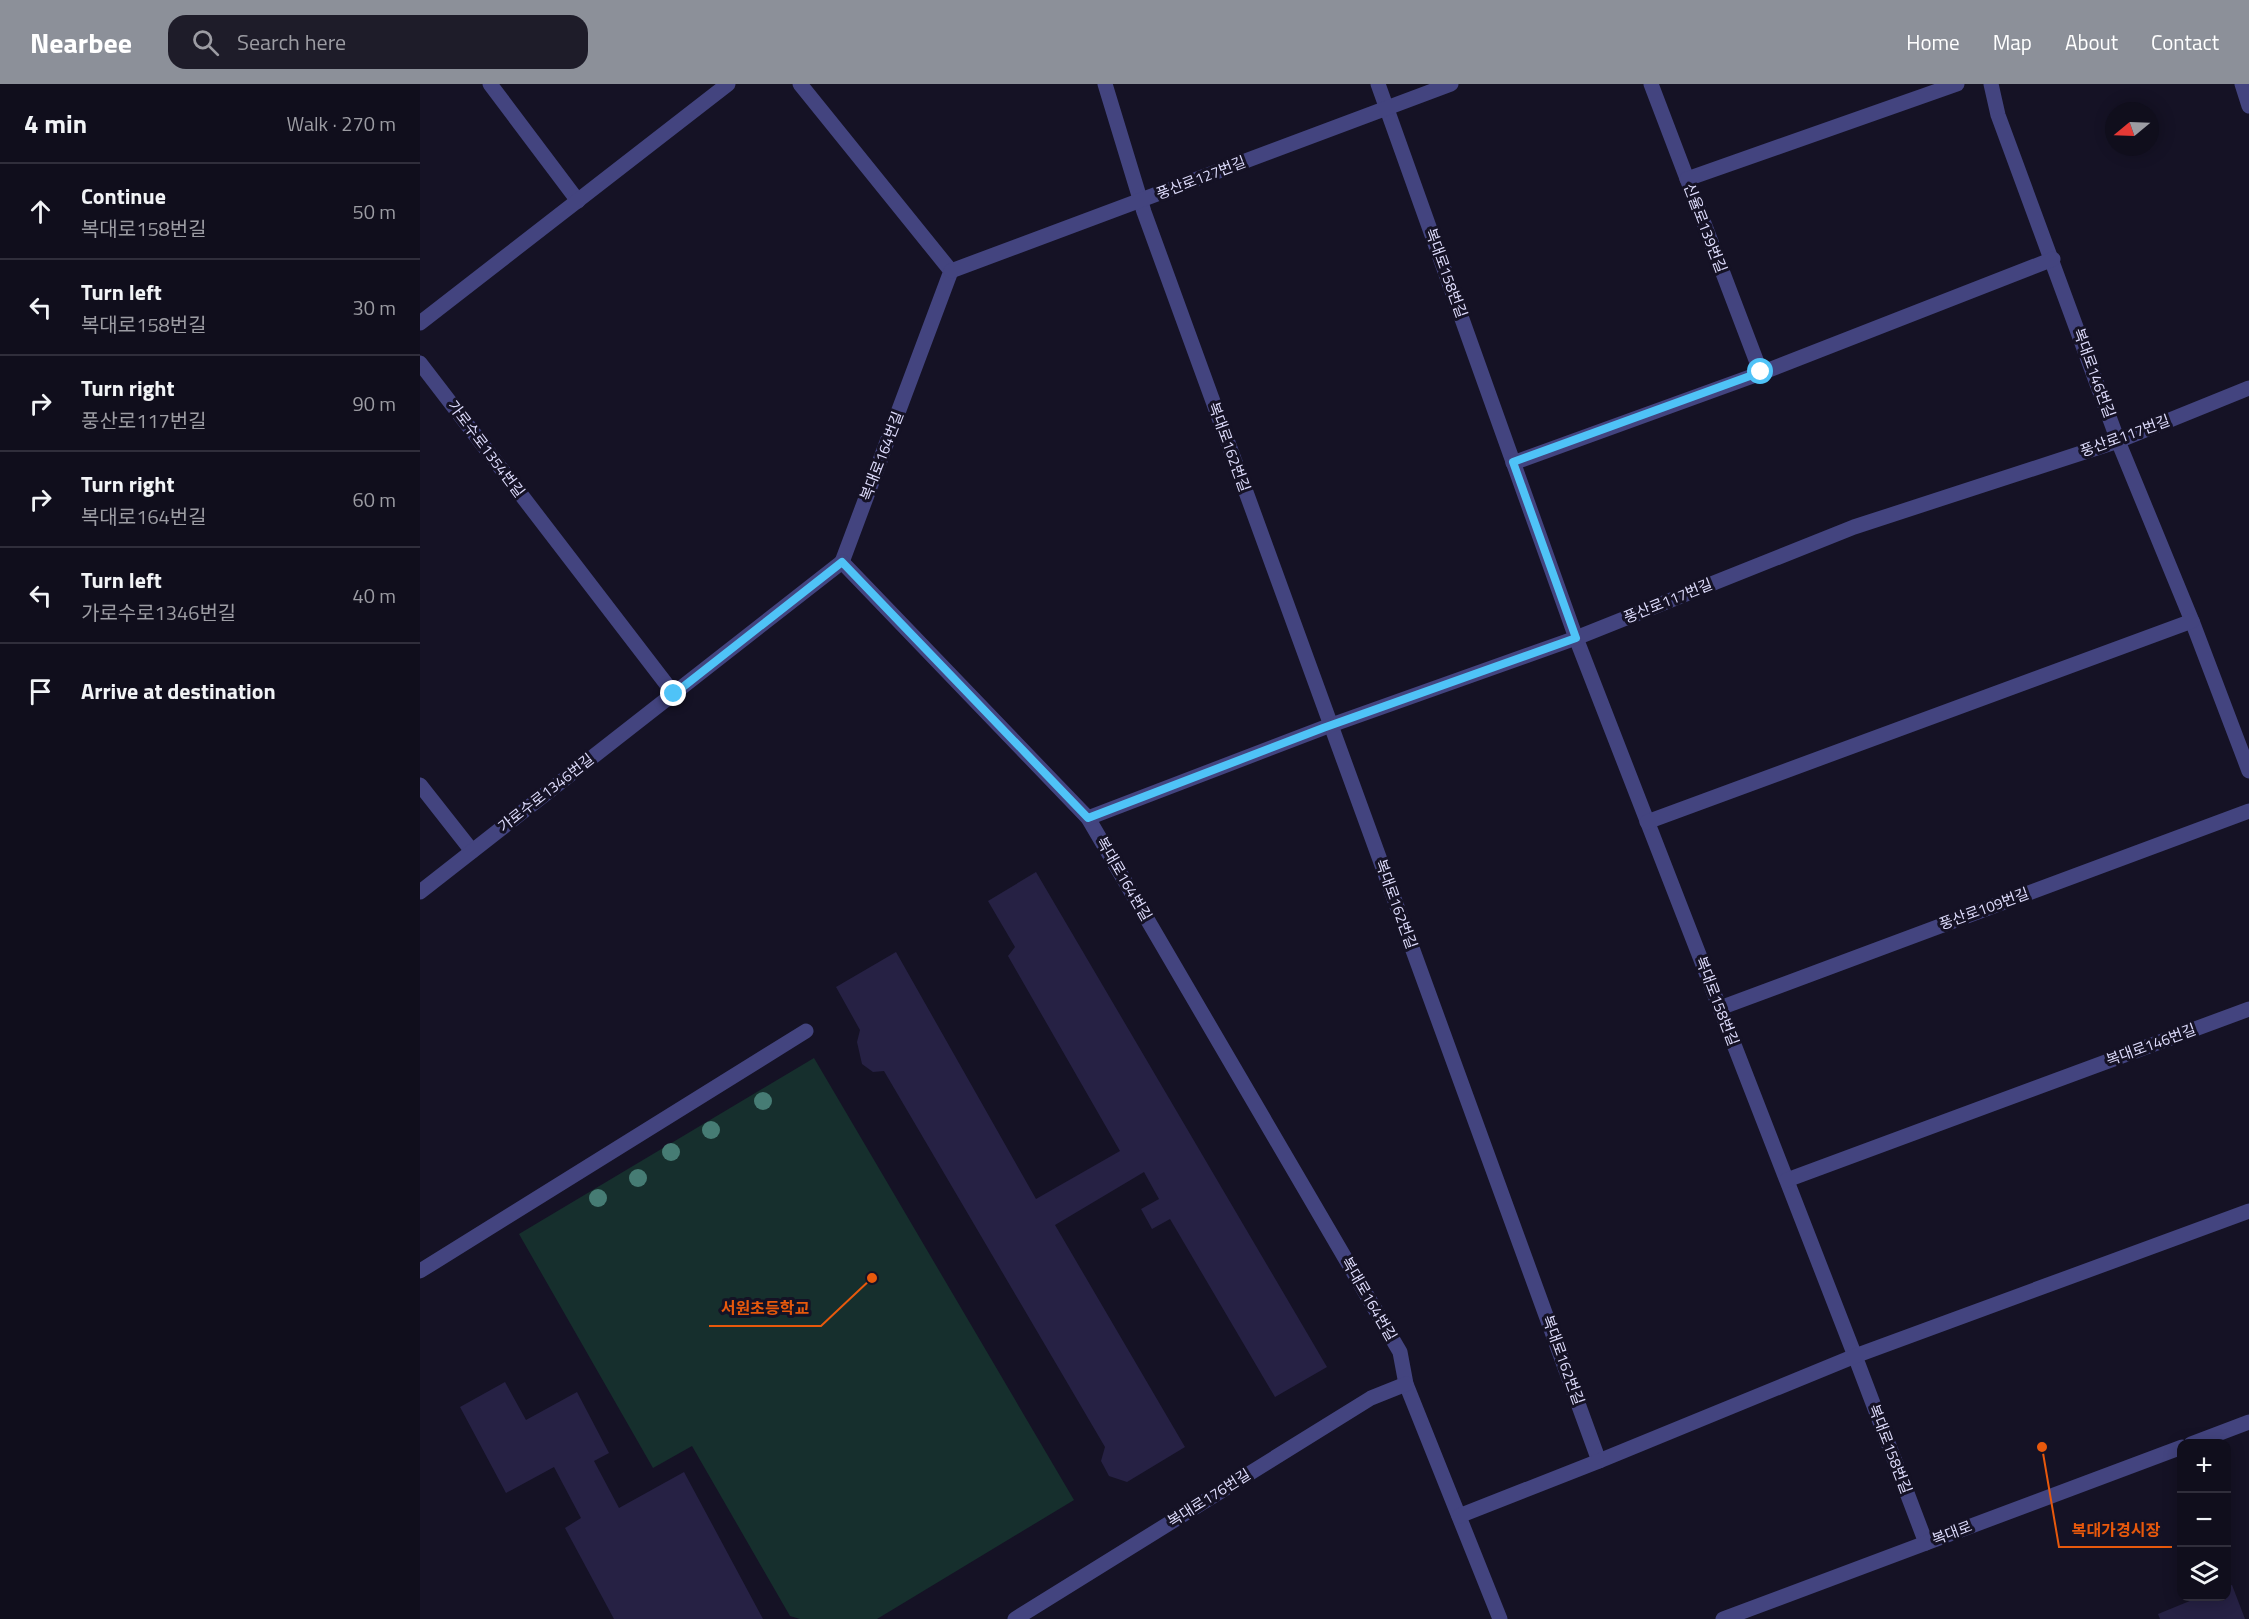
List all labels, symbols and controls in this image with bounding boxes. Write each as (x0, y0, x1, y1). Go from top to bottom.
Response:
search box (168, 15, 588, 69)
text: Nearbee (30, 21, 132, 64)
text: Search here (237, 25, 346, 59)
icon: search (189, 26, 222, 59)
text: Home (1906, 26, 1960, 58)
text: Map (1993, 26, 2032, 58)
text: About (2065, 26, 2118, 58)
text: Contact (2151, 26, 2219, 58)
north arrow (2105, 102, 2159, 156)
text: 4 min (24, 104, 87, 143)
text: Walk · 270 m (287, 108, 396, 139)
street label: 풍산로127번길 (1153, 150, 1249, 205)
text: Continue (81, 179, 166, 213)
street label: 신율로139번길 (1678, 180, 1733, 276)
icon: ahead (24, 195, 57, 228)
text: 50 m (352, 196, 396, 227)
text: 복대로158번길 (81, 213, 207, 244)
street label: 복대로158번길 (1420, 225, 1473, 321)
text: Turn left (81, 275, 162, 309)
icon: left (24, 291, 57, 324)
text: 30 m (352, 292, 396, 323)
text: 복대로158번길 (81, 309, 207, 340)
street label: 복대로146번길 (2068, 325, 2121, 421)
route start (1747, 358, 1773, 384)
text: Turn right (81, 371, 175, 405)
icon: right (24, 387, 57, 420)
text: 90 m (352, 388, 396, 419)
street label: 가로수로1354번길 (442, 395, 531, 502)
street label: 복대로162번길 (1203, 399, 1256, 495)
text: 풍산로117번길 (81, 405, 207, 436)
street label: 복대로164번길 (854, 408, 909, 504)
street label: 풍산로117번길 (2077, 409, 2173, 462)
text: Turn right (81, 467, 175, 501)
icon: right (24, 483, 57, 516)
text: 60 m (352, 484, 396, 515)
text: 복대로164번길 (81, 501, 207, 532)
text: Turn left (81, 563, 162, 597)
street label: 풍산로117번길 (1620, 572, 1716, 629)
icon: left (24, 579, 57, 612)
text: 40 m (352, 580, 396, 611)
text: 가로수로1346번길 (81, 597, 236, 628)
text: Arrive at destination (81, 674, 276, 708)
icon: arrive (24, 675, 57, 708)
route end (660, 680, 686, 706)
street label: 가로수로1346번길 (493, 748, 599, 838)
street label: 복대로164번길 (1091, 832, 1158, 925)
street label: 복대로162번길 (1370, 856, 1423, 952)
street label: 풍산로109번길 (1936, 882, 2032, 935)
street label: 복대로158번길 (1690, 953, 1745, 1049)
street label: 복대로146번길 (2103, 1018, 2199, 1071)
street label: 복대로164번길 (1336, 1252, 1403, 1345)
callout: 서원초등학교 (709, 1292, 821, 1326)
text: 서원초등학교 (721, 1296, 809, 1320)
street label: 복대로162번길 (1537, 1312, 1590, 1408)
street label: 복대로158번길 (1863, 1401, 1918, 1497)
map controls (2177, 1439, 2231, 1601)
button: + (2177, 1439, 2231, 1493)
street label: 복대로176번길 (1163, 1463, 1255, 1532)
button: − (2177, 1493, 2231, 1547)
callout: 복대가경시장 (2059, 1513, 2172, 1547)
street label: 복대로 (1928, 1514, 1975, 1551)
text: 복대가경시장 (2072, 1518, 2160, 1542)
button: layers (2177, 1547, 2231, 1601)

